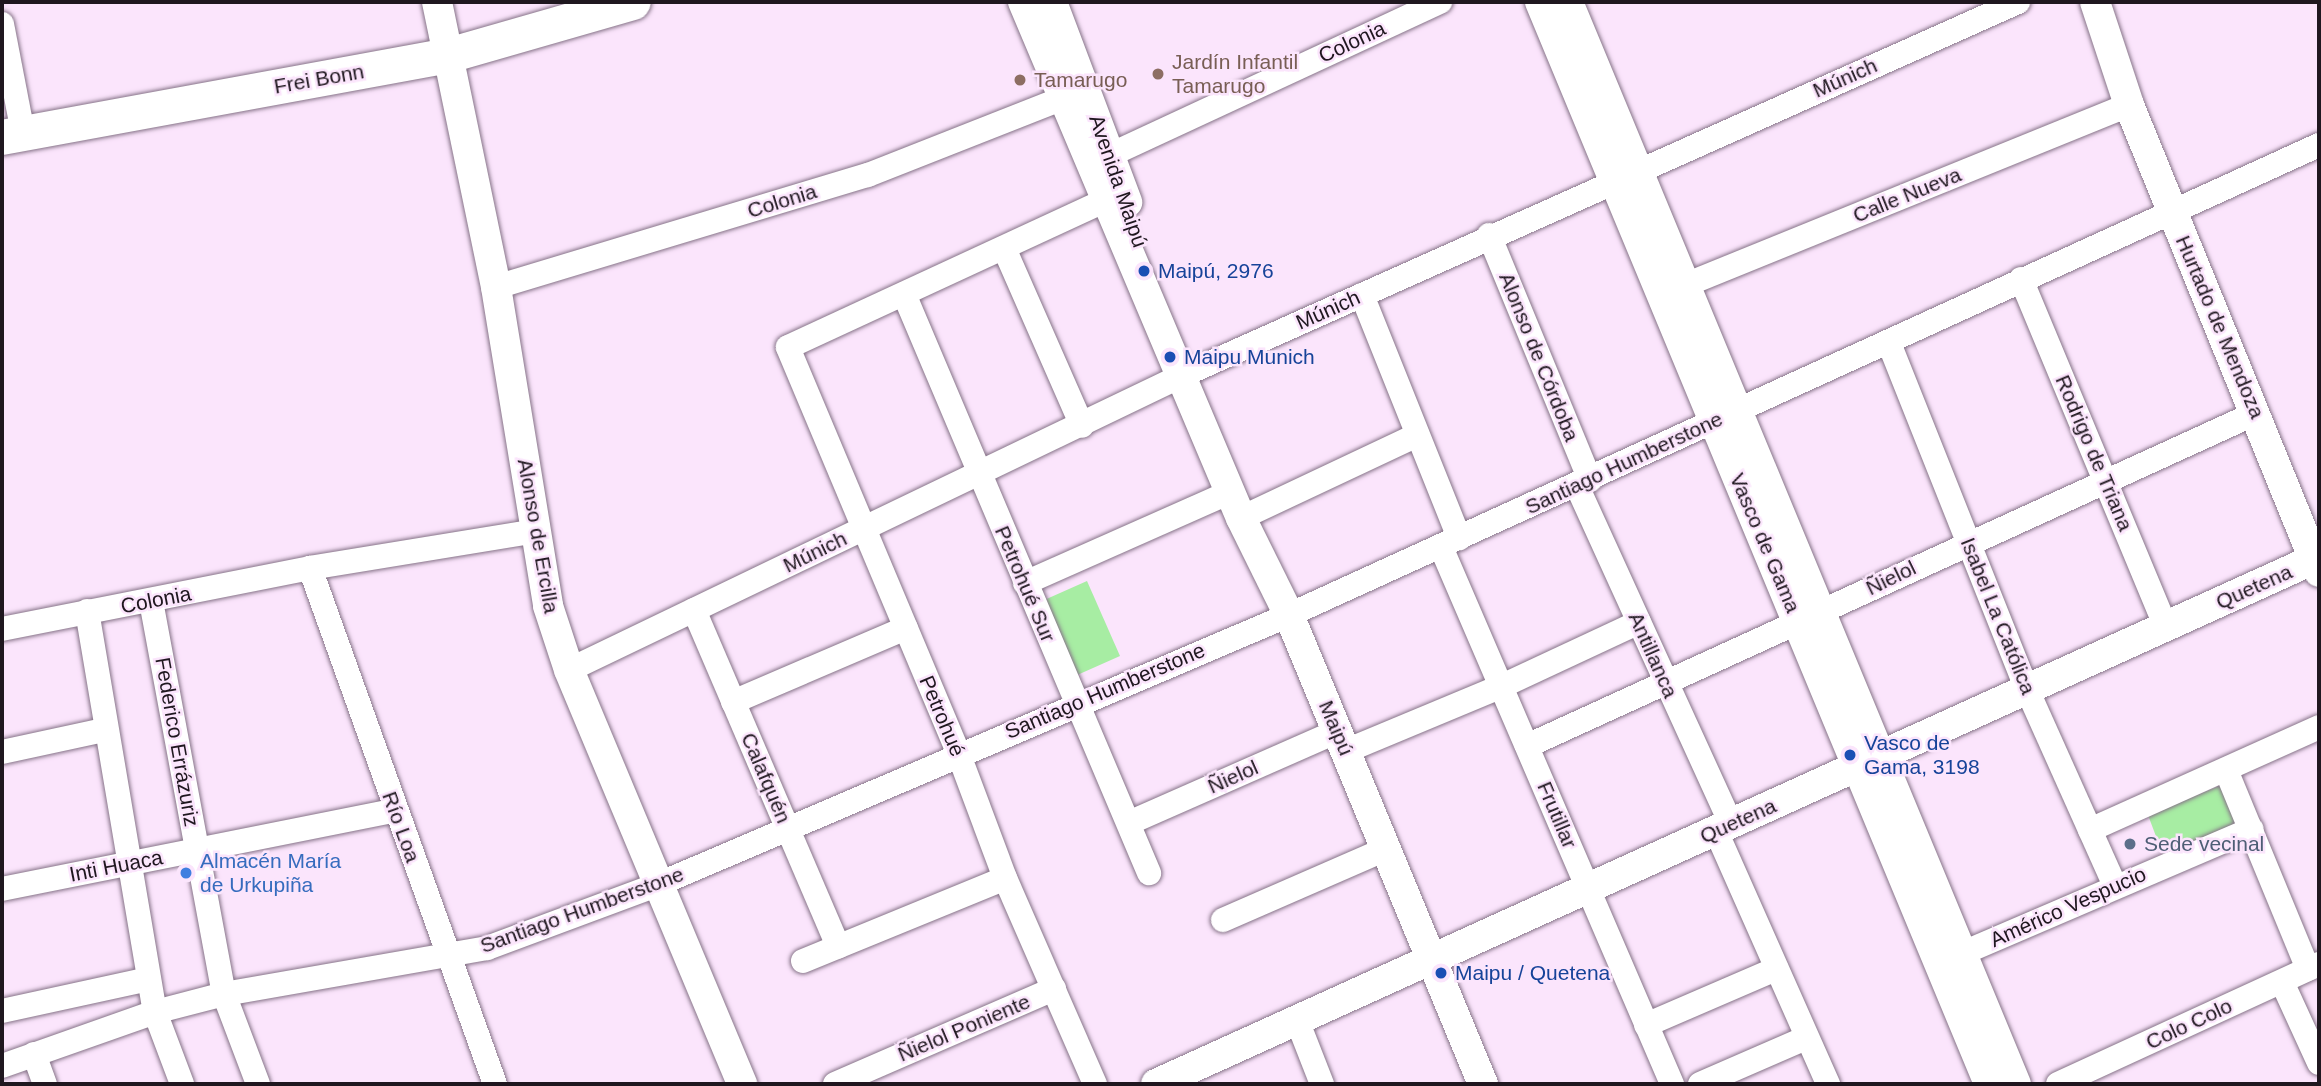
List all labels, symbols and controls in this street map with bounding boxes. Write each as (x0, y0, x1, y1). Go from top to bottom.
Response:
street label: Colonia (1314, 16, 1390, 68)
place label: Jardín Infantil Tamarugo (1172, 49, 1298, 99)
street label: Múnich (1809, 53, 1881, 103)
street label: Frei Bonn (272, 59, 366, 99)
marker: Jardín Infantil Tamarugo (1150, 66, 1166, 82)
place label: Tamarugo (1034, 67, 1127, 93)
marker: Tamarugo (1012, 72, 1028, 88)
street label: Avenida Maipú (1084, 111, 1152, 251)
street label: Calle Nueva (1849, 162, 1965, 228)
street label: Colonia (744, 179, 820, 223)
street label: Hurtado de Mendoza (2170, 232, 2270, 422)
place label: Maipú, 2976 (1158, 258, 1274, 284)
marker: Maipú, 2976 (1136, 263, 1152, 279)
street label: Alonso de Córdoba (1494, 269, 1584, 445)
street label: Múnich (1292, 285, 1364, 335)
place label: Maipu Munich (1184, 344, 1315, 370)
marker: Maipu Munich (1162, 349, 1178, 365)
street label: Rodrigo de Triana (2050, 371, 2138, 535)
street label: Santiago Humberstone (1521, 406, 1727, 520)
street label: Alonso de Ercilla (512, 457, 564, 615)
street label: Vasco de Gama (1724, 469, 1806, 617)
street label: Petrohué Sur (989, 522, 1061, 646)
street label: Múnich (779, 526, 851, 578)
street label: Isabel La Católica (1955, 534, 2041, 698)
street label: Ñielol (1862, 555, 1920, 601)
street label: Quetena (2212, 559, 2296, 615)
street label: Colonia (119, 581, 193, 619)
street label: Antillanca (1623, 608, 1683, 702)
street label: Santiago Humberstone (1001, 637, 1209, 745)
street label: Federico Errázuriz (150, 655, 204, 829)
street label: Petrohué (914, 672, 970, 760)
street label: Maipú (1313, 697, 1359, 759)
street label: Calafquén (736, 729, 796, 827)
place label: Vasco de Gama, 3198 (1864, 730, 1980, 780)
marker: Vasco de Gama, 3198 (1842, 747, 1858, 763)
street label: Ñielol (1204, 755, 1262, 799)
street label: Frutillar (1532, 778, 1582, 852)
street label: Río Loa (377, 788, 425, 866)
street label: Quetena (1696, 793, 1780, 849)
place label: Sede vecinal (2144, 831, 2264, 857)
marker: Sede vecinal (2122, 836, 2138, 852)
street label: Inti Huaca (67, 845, 165, 887)
place label: Almacén María de Urkupiña (200, 848, 341, 898)
street label: Santiago Humberstone (477, 861, 687, 959)
street label: Américo Vespucio (1986, 861, 2150, 953)
marker: Almacén María de Urkupiña (178, 865, 194, 881)
place label: Maipu / Quetena (1455, 960, 1610, 986)
marker: Maipu / Quetena (1433, 965, 1449, 981)
street label: Ñielol Poniente (894, 989, 1034, 1067)
street label: Colo Colo (2142, 993, 2236, 1055)

